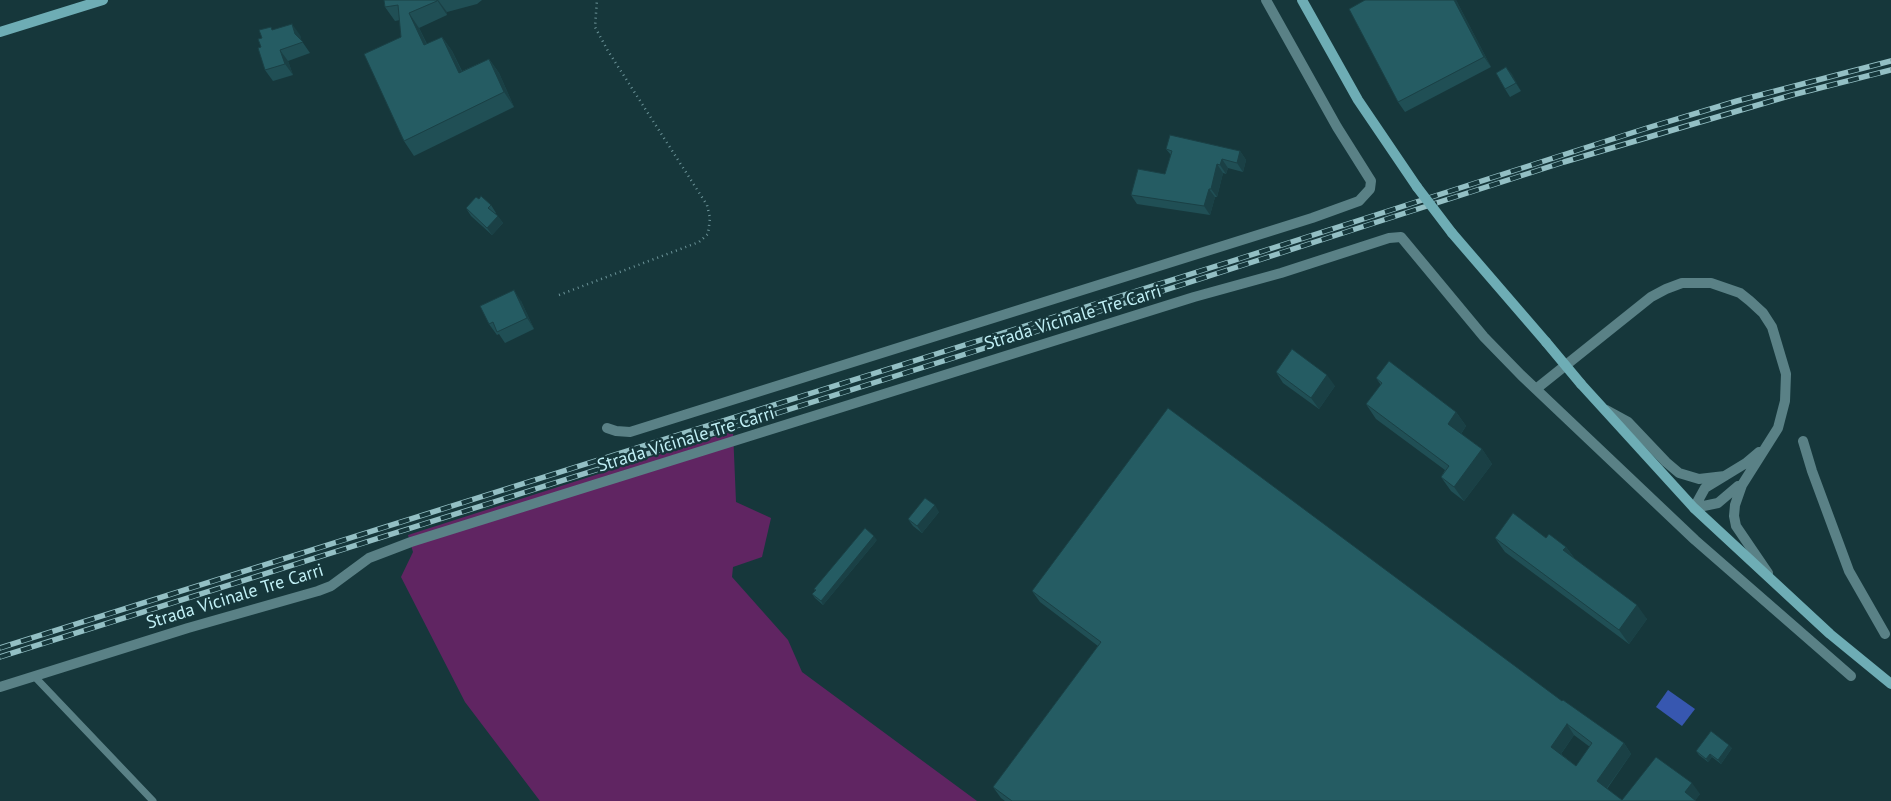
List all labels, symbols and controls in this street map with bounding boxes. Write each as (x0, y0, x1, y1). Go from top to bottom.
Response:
street label: Strada Vicinale Tre Carri (982, 281, 1164, 355)
street label: Strada Vicinale Tre Carri (595, 403, 777, 477)
street label: Strada Vicinale Tre Carri (144, 560, 326, 634)

